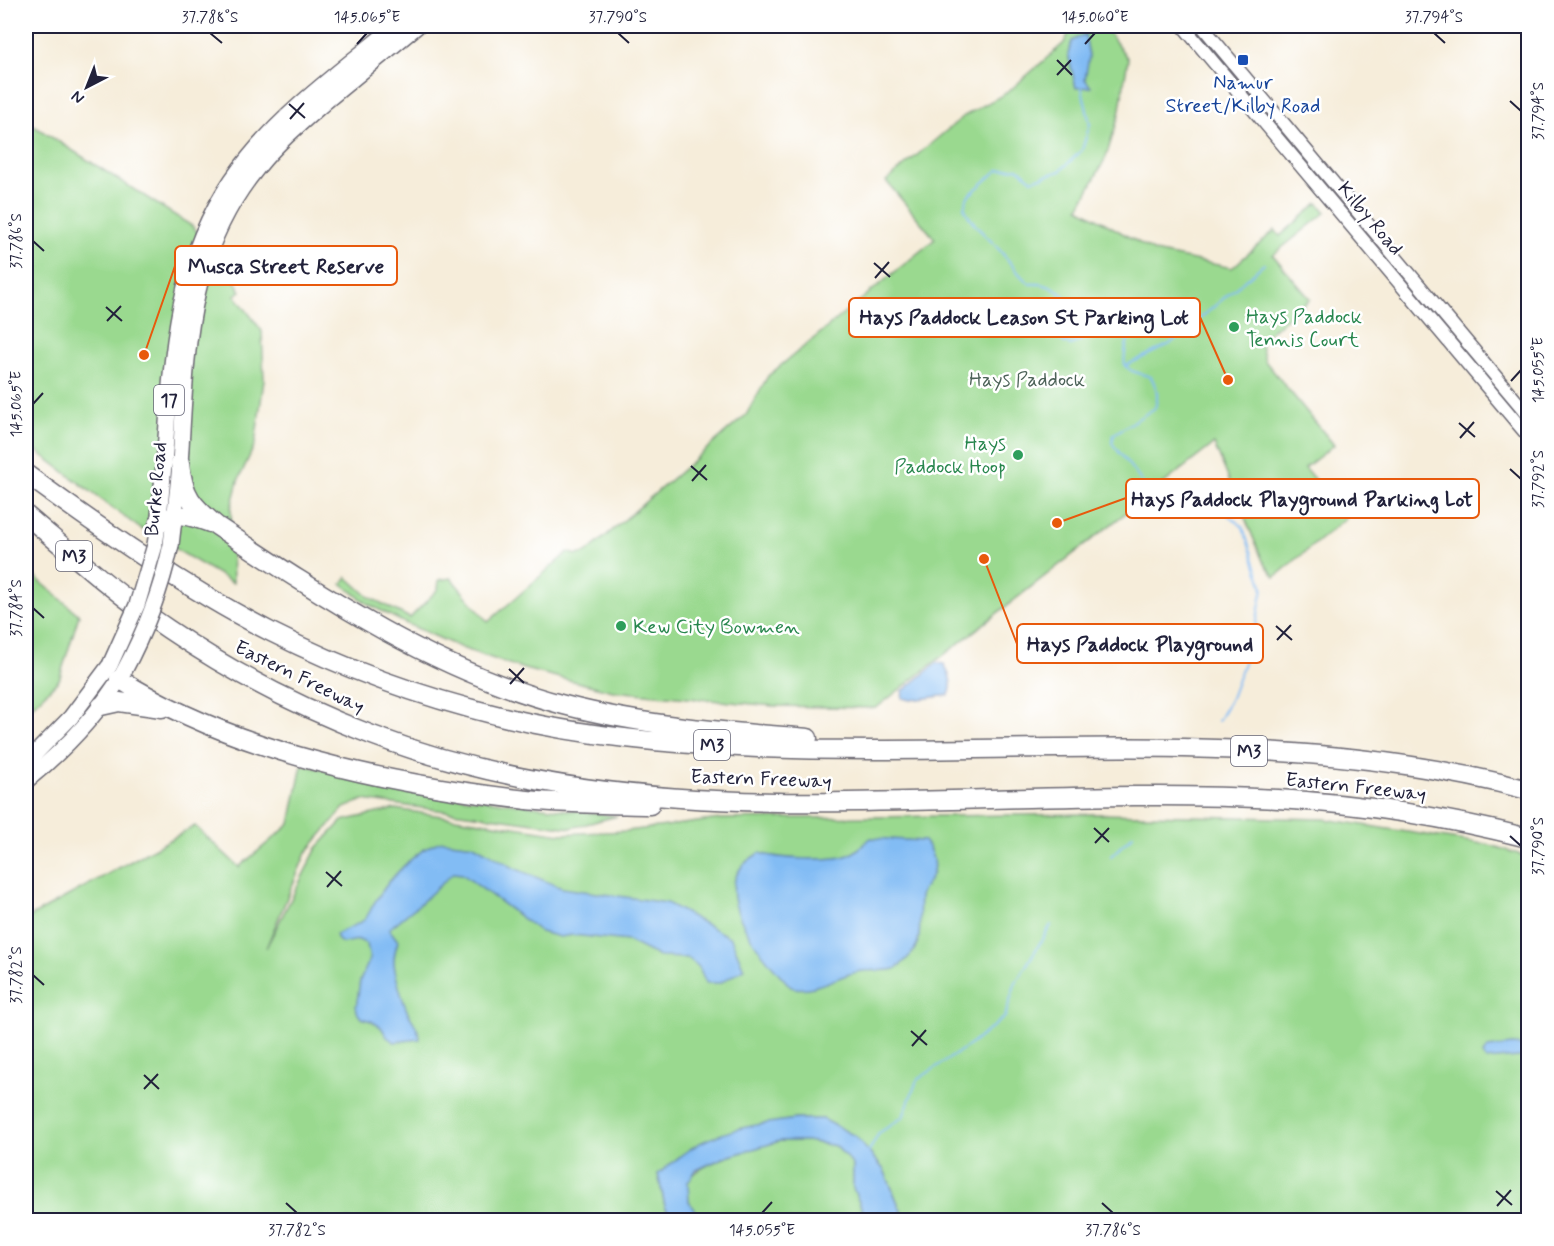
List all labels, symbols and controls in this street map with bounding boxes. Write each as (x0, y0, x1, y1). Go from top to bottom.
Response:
text: 37.788°S (182, 8, 238, 28)
text: 145.065°E (334, 8, 400, 28)
text: 37.790°S (589, 8, 647, 28)
text: 145.060°E (1061, 8, 1129, 28)
text: 37.794°S (1405, 8, 1463, 28)
marker: Namur Street/Kilby Road (1236, 53, 1250, 67)
north arrow (57, 57, 117, 117)
place label: Namur Street/Kilby Road (1165, 70, 1321, 120)
text: 37.794°S (1529, 82, 1549, 140)
text: N (67, 86, 89, 108)
street label: Kilby Road (1331, 176, 1409, 262)
text: 37.786°S (7, 213, 27, 269)
callout: Musca Street Reserve (175, 246, 397, 285)
text: Musca Street Reserve (188, 253, 384, 281)
callout: Hays Paddock Leason St Parking Lot (849, 298, 1200, 337)
text: Hays Paddock Leason St Parking Lot (859, 304, 1189, 334)
place label: Hays Paddock Tennis Court (1246, 304, 1362, 354)
marker: Hays Paddock Tennis Court (1227, 320, 1241, 334)
text: 145.055°E (1529, 337, 1549, 403)
park label: Hays Paddock (969, 367, 1085, 394)
text: 145.065°E (7, 371, 27, 437)
road number: 17 (154, 385, 184, 415)
place label: Hays Paddock Hoop (894, 431, 1006, 481)
street label: Burke Road (139, 441, 174, 537)
marker: Hays Paddock Hoop (1011, 448, 1025, 462)
text: 37.792°S (1529, 450, 1549, 508)
callout: Hays Paddock Playground Parking Lot (1126, 479, 1479, 518)
text: Hays Paddock Playground Parking Lot (1131, 486, 1473, 516)
road number: M3 (56, 541, 92, 571)
text: 37.784°S (7, 579, 27, 637)
place label: Kew City Bowmen (633, 614, 800, 641)
marker: Kew City Bowmen (614, 619, 628, 633)
callout: Hays Paddock Playground (1017, 624, 1263, 663)
text: Hays Paddock Playground (1027, 631, 1253, 661)
street label: Eastern Freeway (230, 634, 369, 720)
road number: M3 (694, 730, 730, 760)
road number: M3 (1231, 736, 1267, 766)
street label: Eastern Freeway (690, 764, 832, 795)
street label: Eastern Freeway (1284, 767, 1428, 808)
text: 37.790°S (1529, 817, 1549, 875)
text: 37.782°S (7, 946, 27, 1004)
text: 37.782°S (268, 1221, 326, 1241)
text: 145.055°E (729, 1221, 795, 1241)
text: 37.786°S (1085, 1221, 1141, 1241)

